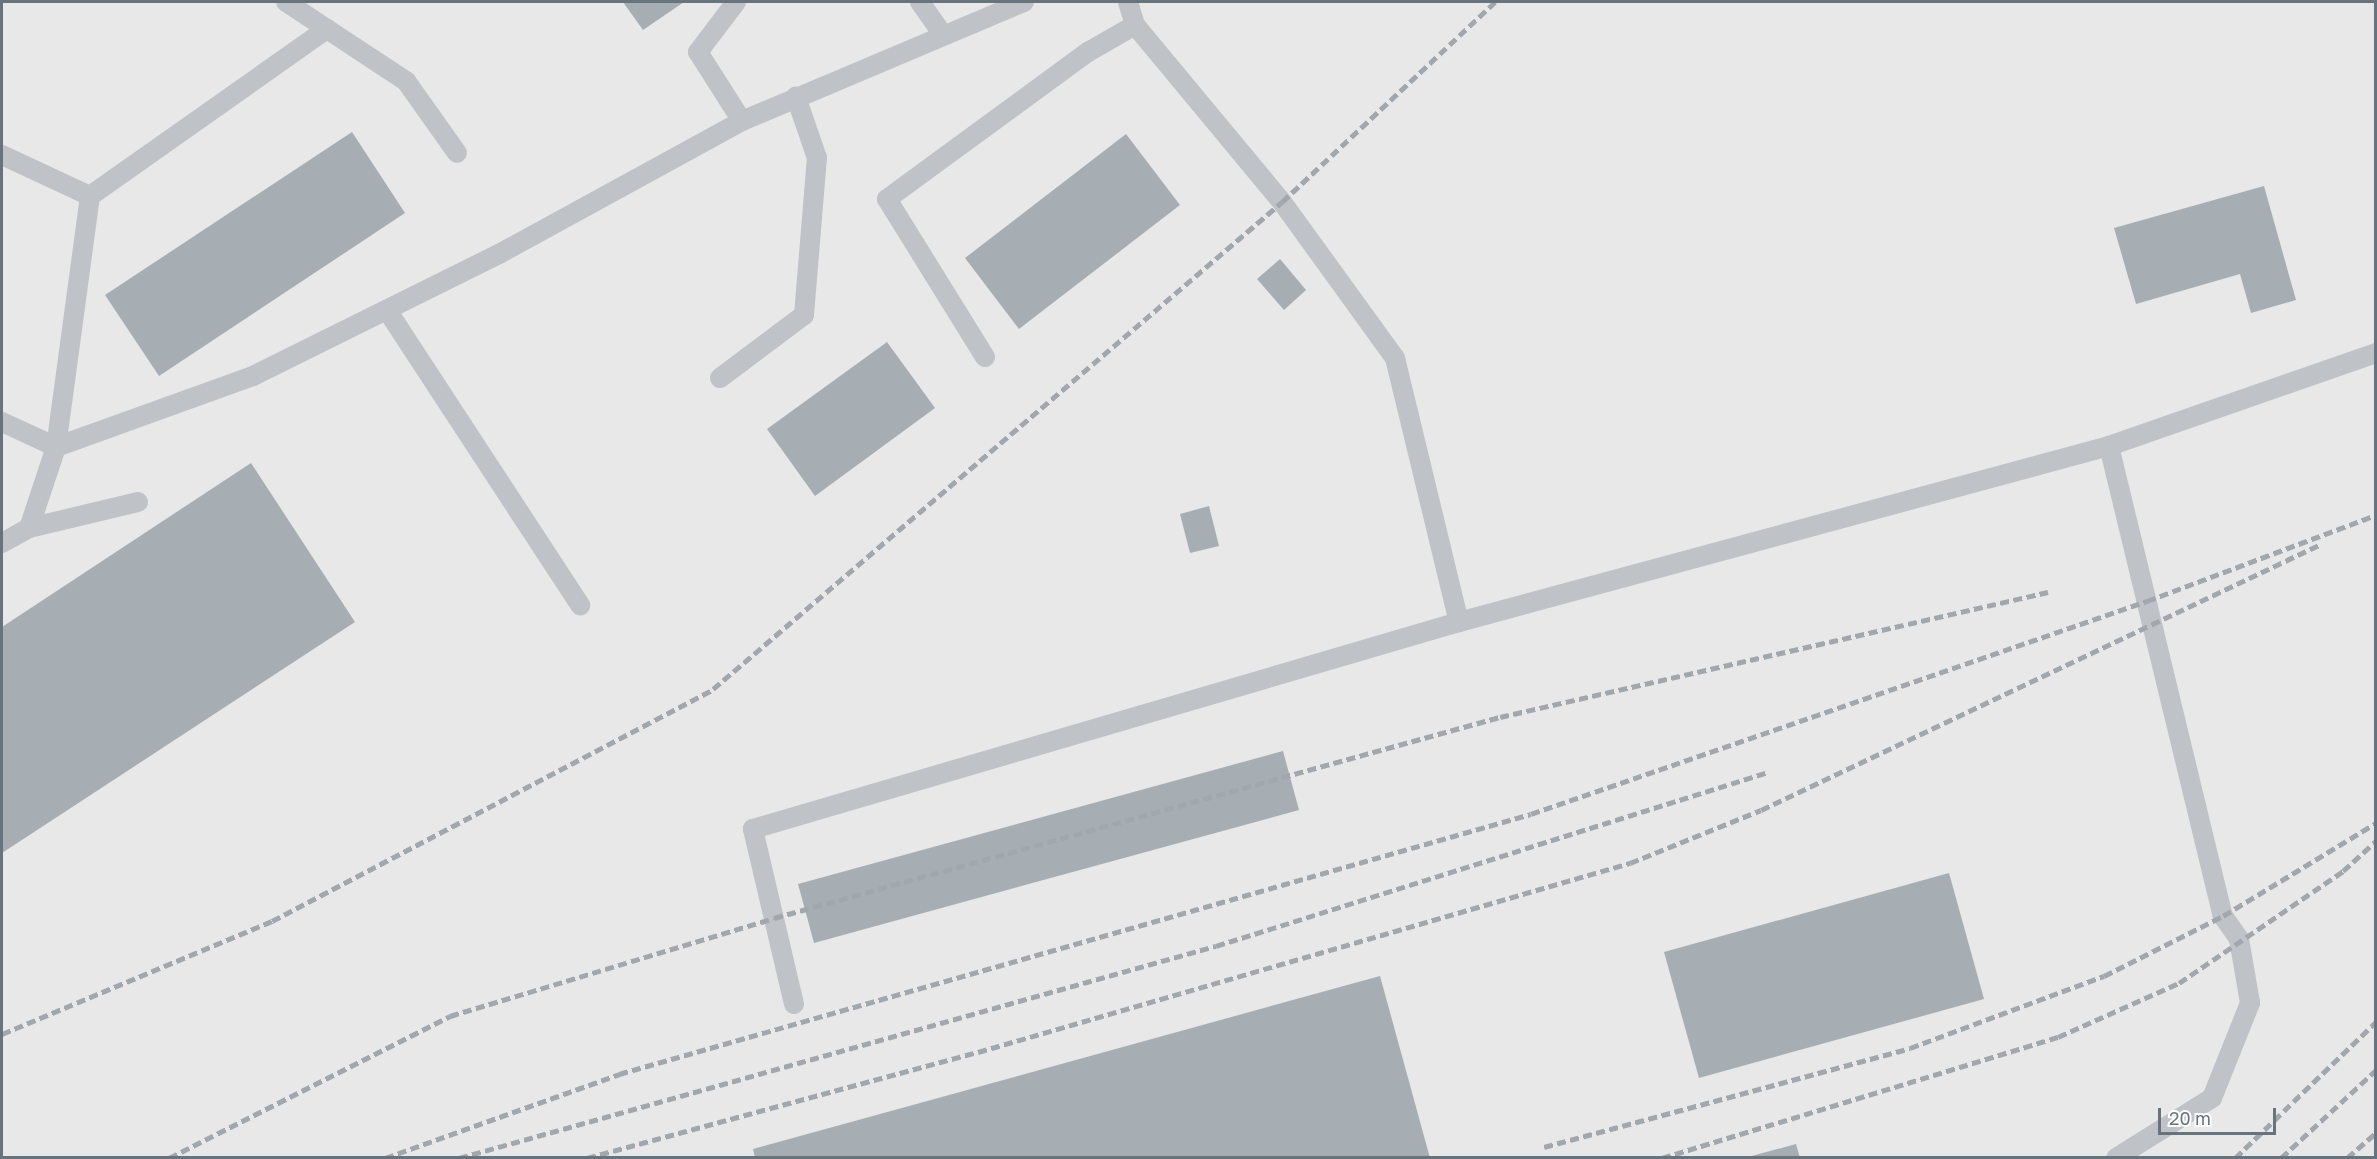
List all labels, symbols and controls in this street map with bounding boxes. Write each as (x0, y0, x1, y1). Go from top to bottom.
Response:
scale bar (2161, 1096, 2280, 1134)
text: 20 m (2169, 1107, 2211, 1129)

